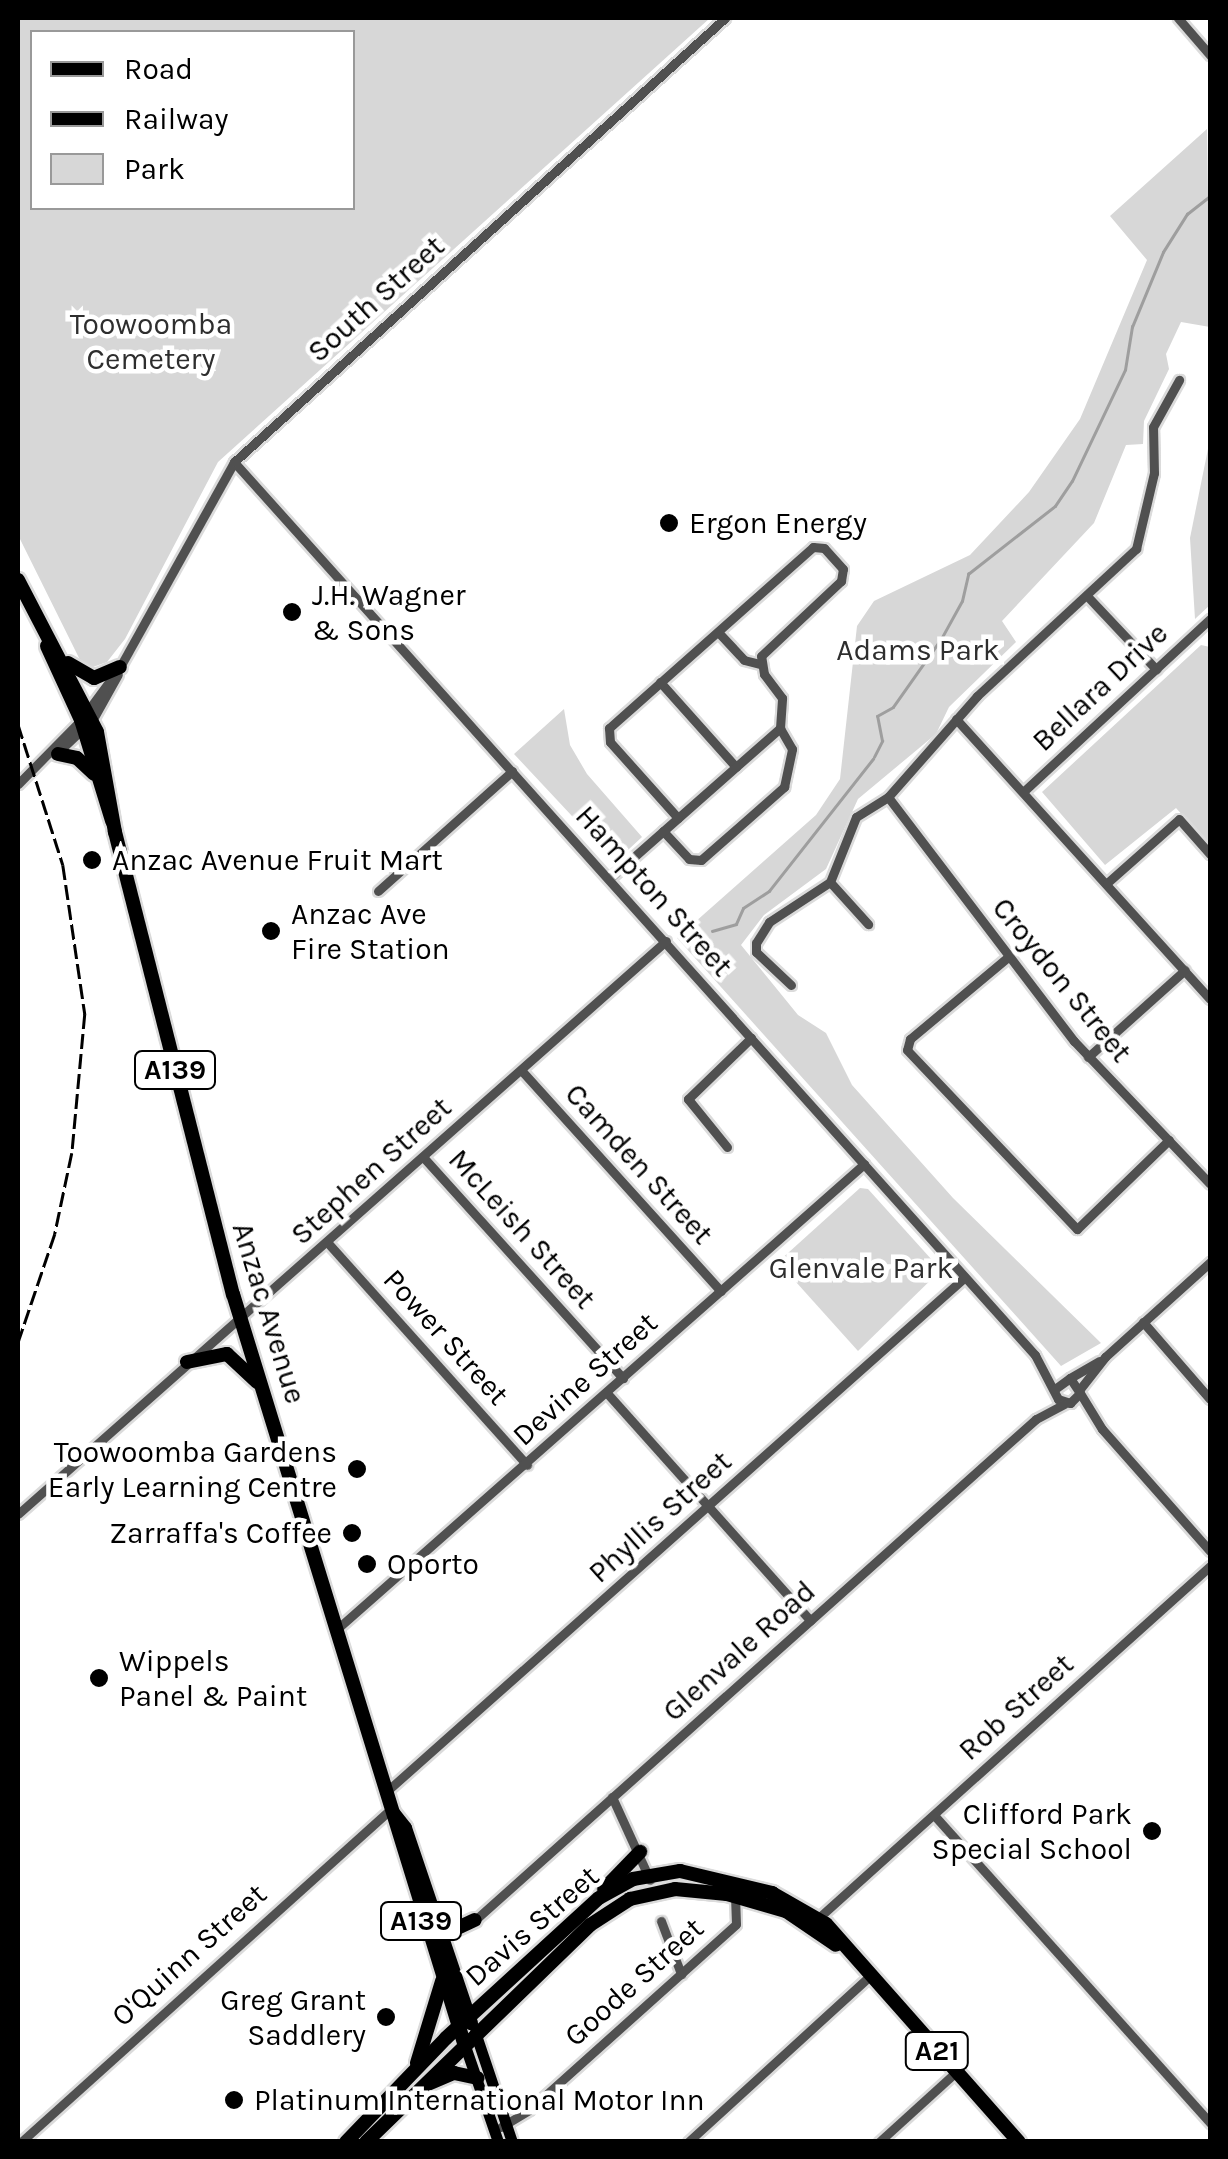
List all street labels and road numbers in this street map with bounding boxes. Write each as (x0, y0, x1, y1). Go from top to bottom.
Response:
street label: South Street (300, 228, 452, 370)
street label: Bellara Drive (1025, 615, 1175, 759)
street label: Hampton Street (568, 798, 740, 984)
street label: Croydon Street (985, 890, 1139, 1070)
road number: A139 (132, 1047, 218, 1093)
street label: Camden Street (557, 1076, 721, 1252)
street label: Stephen Street (283, 1090, 459, 1252)
street label: McLeish Street (441, 1142, 603, 1316)
street label: Anzac Avenue (224, 1218, 314, 1408)
street label: Power Street (376, 1262, 516, 1412)
street label: Devine Street (505, 1305, 665, 1453)
street label: Phyllis Street (581, 1444, 739, 1590)
street label: Glenvale Road (655, 1573, 823, 1729)
street label: Rob Street (951, 1646, 1081, 1768)
street label: Davis Street (458, 1858, 606, 1994)
street label: O'Quinn Street (104, 1876, 274, 2034)
road number: A139 (378, 1898, 464, 1944)
street label: Goode Street (557, 1910, 711, 2054)
road number: A21 (904, 2028, 970, 2074)

